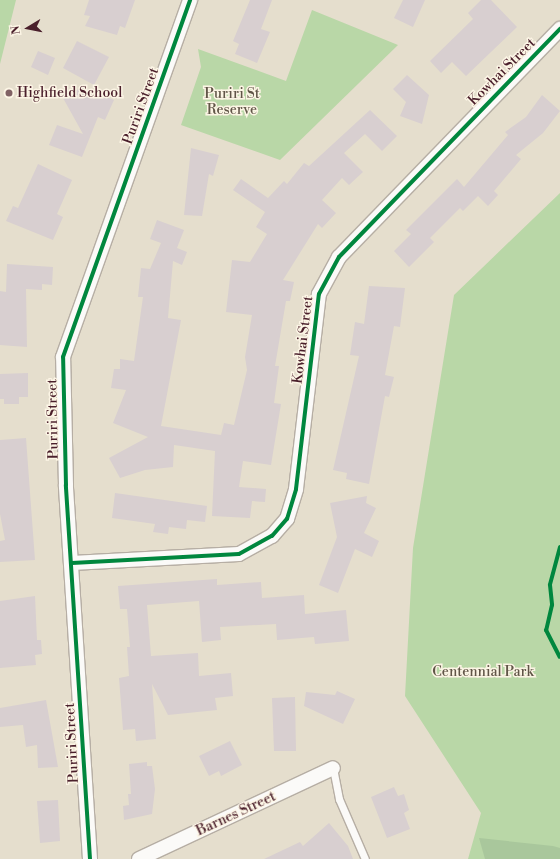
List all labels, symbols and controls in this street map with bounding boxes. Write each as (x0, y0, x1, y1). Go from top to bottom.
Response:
north arrow (8, 8, 48, 48)
text: N (9, 25, 24, 36)
street label: Kowhai Street (465, 35, 539, 109)
street label: Puriri Street (119, 65, 163, 147)
place label: Highfield School (17, 85, 122, 101)
park label: Puriri St Reserve (204, 86, 260, 118)
marker: Highfield School (4, 88, 14, 98)
street label: Kowhai Street (289, 295, 317, 385)
street label: Puriri Street (44, 379, 62, 459)
park label: Centennial Park (432, 664, 534, 680)
street label: Puriri Street (62, 702, 82, 784)
street label: Barnes Street (194, 788, 278, 840)

